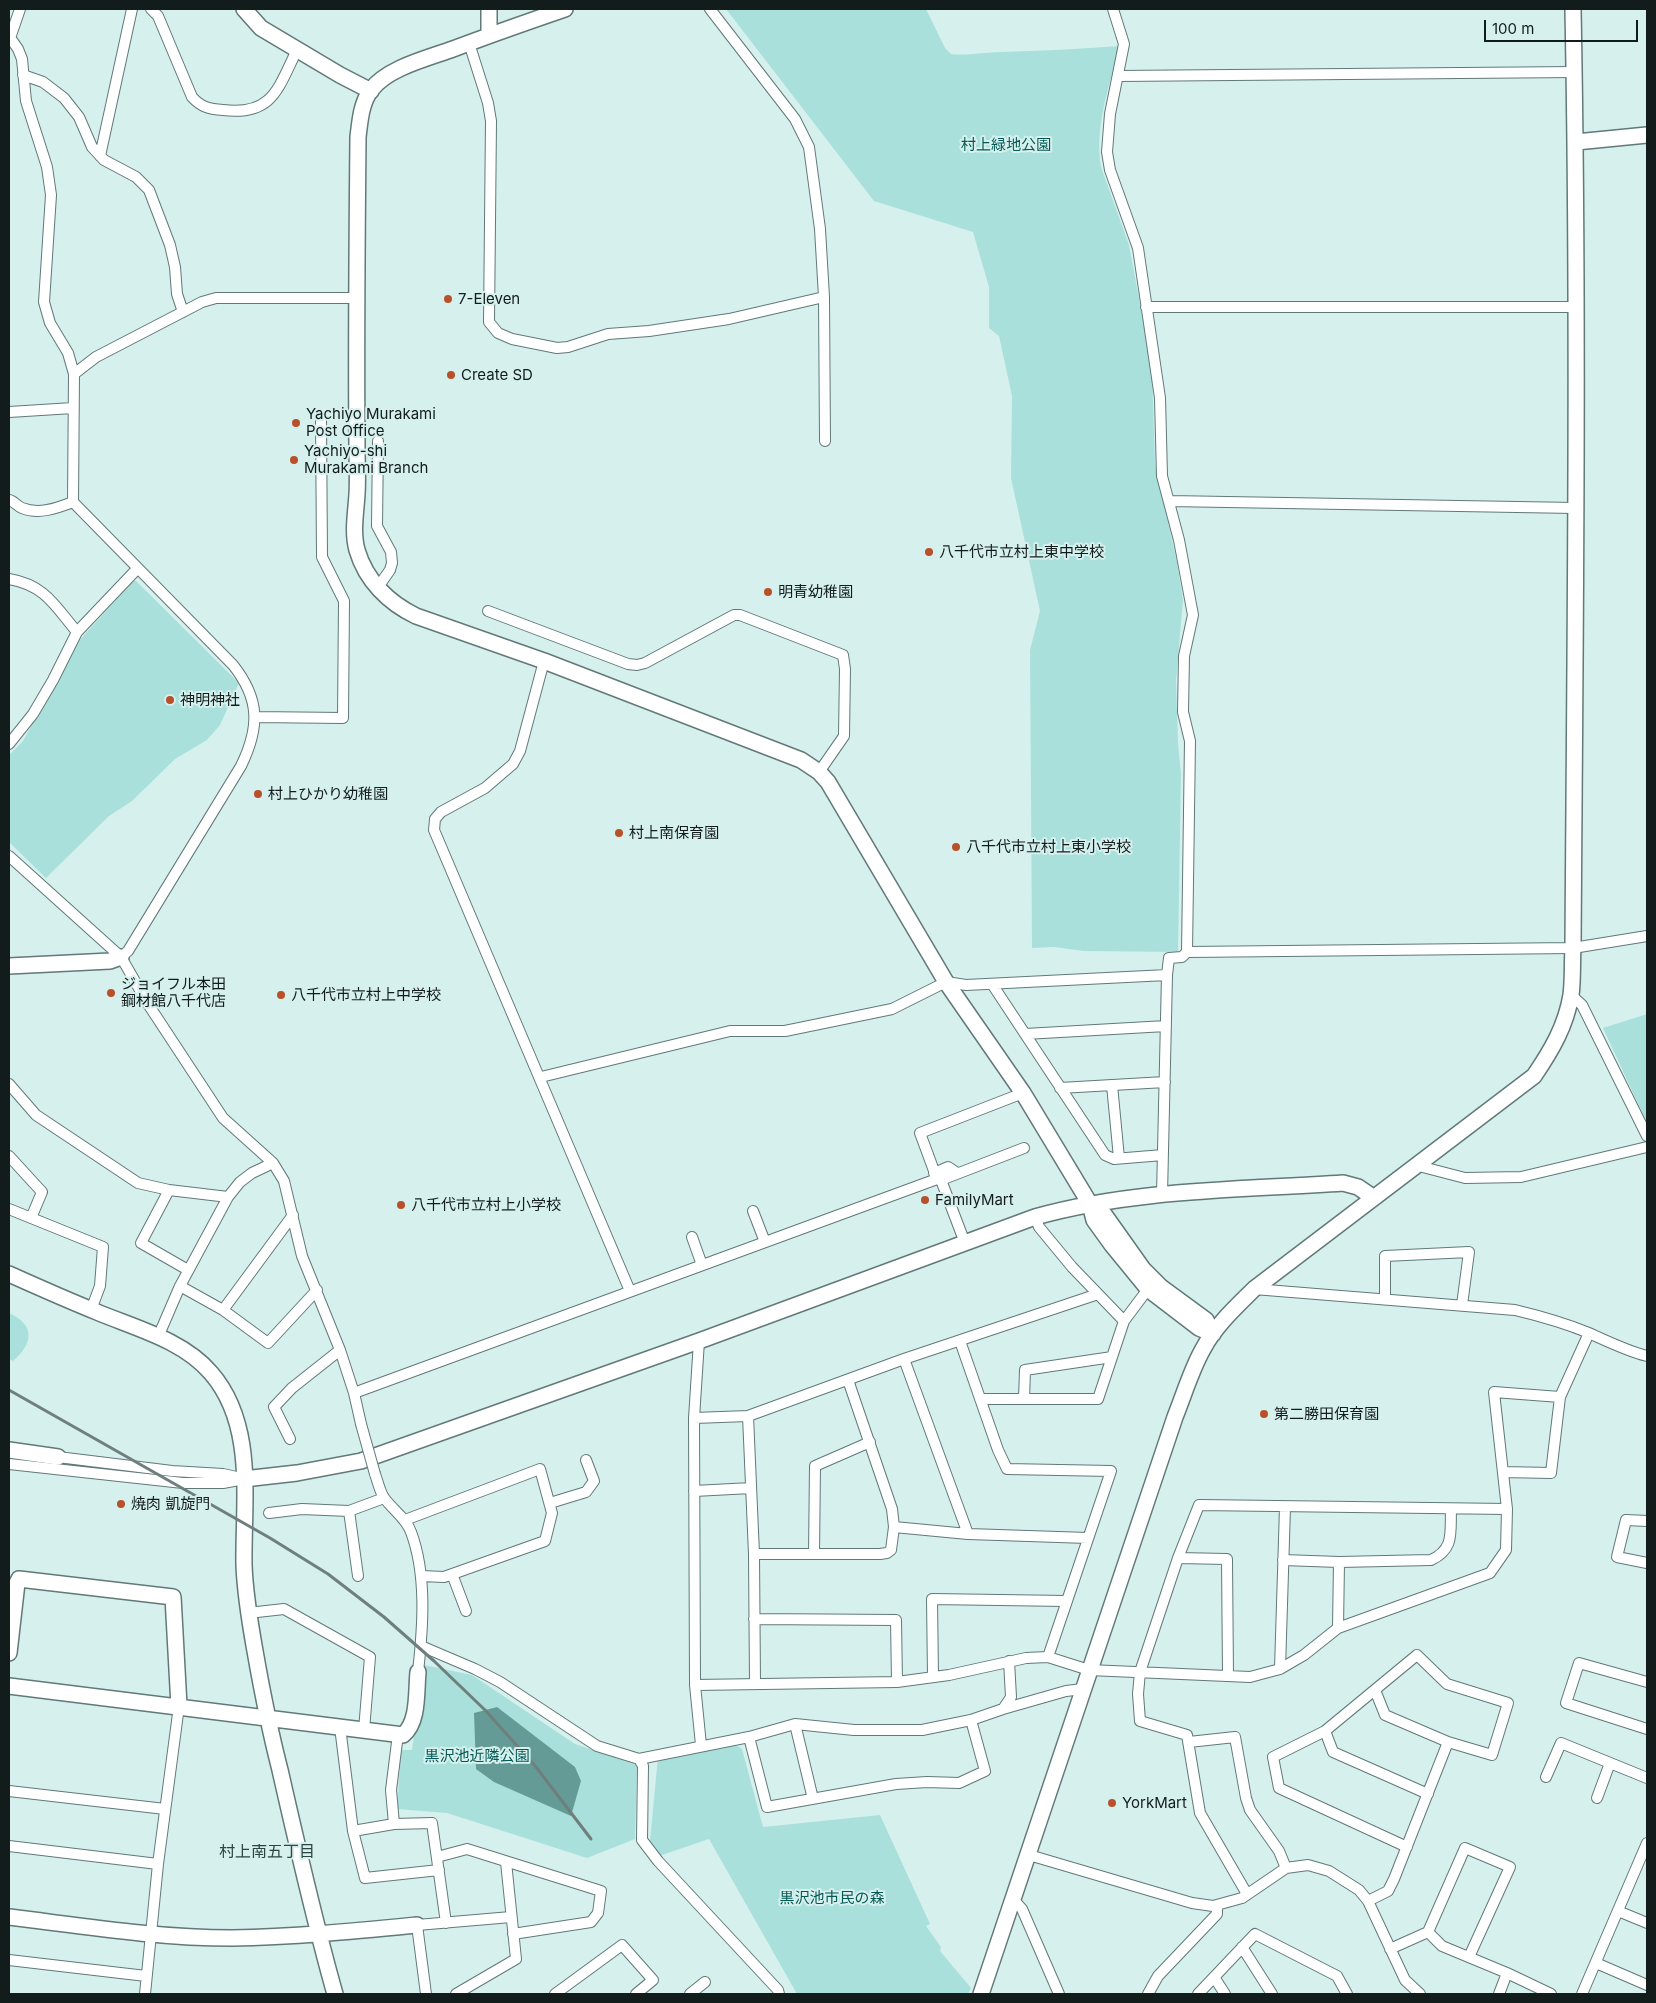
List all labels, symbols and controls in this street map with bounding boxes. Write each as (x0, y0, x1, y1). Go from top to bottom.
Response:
scale bar (1486, 10, 1640, 42)
text: 100 m (1492, 19, 1534, 38)
park label: 村上緑地公園 (961, 136, 1051, 154)
place label: 7-Eleven (458, 290, 520, 308)
marker: 7-Eleven (442, 293, 454, 305)
place label: Create SD (461, 366, 533, 384)
marker: Create SD (445, 369, 457, 381)
place label: Yachiyo Murakami Post Office (306, 405, 436, 440)
marker: Yachiyo Murakami Post Office (290, 417, 302, 429)
place label: Yachiyo-shi Murakami Branch (304, 442, 428, 477)
marker: Yachiyo-shi Murakami Branch (288, 454, 300, 466)
place label: 八千代市立村上東中学校 (939, 543, 1104, 561)
marker: 八千代市立村上東中学校 (923, 546, 935, 558)
place label: 明青幼稚園 (778, 583, 853, 601)
marker: 明青幼稚園 (762, 586, 774, 598)
place label: 神明神社 (180, 691, 240, 709)
marker: 神明神社 (164, 694, 176, 706)
place label: 村上ひかり幼稚園 (268, 785, 388, 803)
marker: 村上ひかり幼稚園 (252, 788, 264, 800)
place label: 村上南保育園 (629, 824, 719, 842)
marker: 村上南保育園 (613, 827, 625, 839)
place label: 八千代市立村上東小学校 (966, 838, 1131, 856)
marker: 八千代市立村上東小学校 (950, 841, 962, 853)
place label: ジョイフル本田 鋼材館八千代店 (121, 975, 226, 1010)
place label: 八千代市立村上中学校 (291, 986, 441, 1004)
marker: ジョイフル本田 鋼材館八千代店 (105, 987, 117, 999)
marker: 八千代市立村上中学校 (275, 989, 287, 1001)
place label: FamilyMart (935, 1191, 1014, 1209)
marker: FamilyMart (919, 1194, 931, 1206)
place label: 八千代市立村上小学校 (411, 1196, 561, 1214)
marker: 八千代市立村上小学校 (395, 1199, 407, 1211)
place label: 第二勝田保育園 (1274, 1405, 1379, 1423)
marker: 第二勝田保育園 (1258, 1408, 1270, 1420)
place label: 焼肉 凱旋門 (131, 1495, 210, 1513)
marker: 焼肉 凱旋門 (115, 1498, 127, 1510)
park label: 黒沢池近隣公園 (425, 1747, 529, 1765)
place label: YorkMart (1122, 1794, 1187, 1812)
marker: YorkMart (1106, 1797, 1118, 1809)
district label: 村上南五丁目 (219, 1842, 315, 1862)
park label: 黒沢池市民の森 (780, 1889, 884, 1907)

